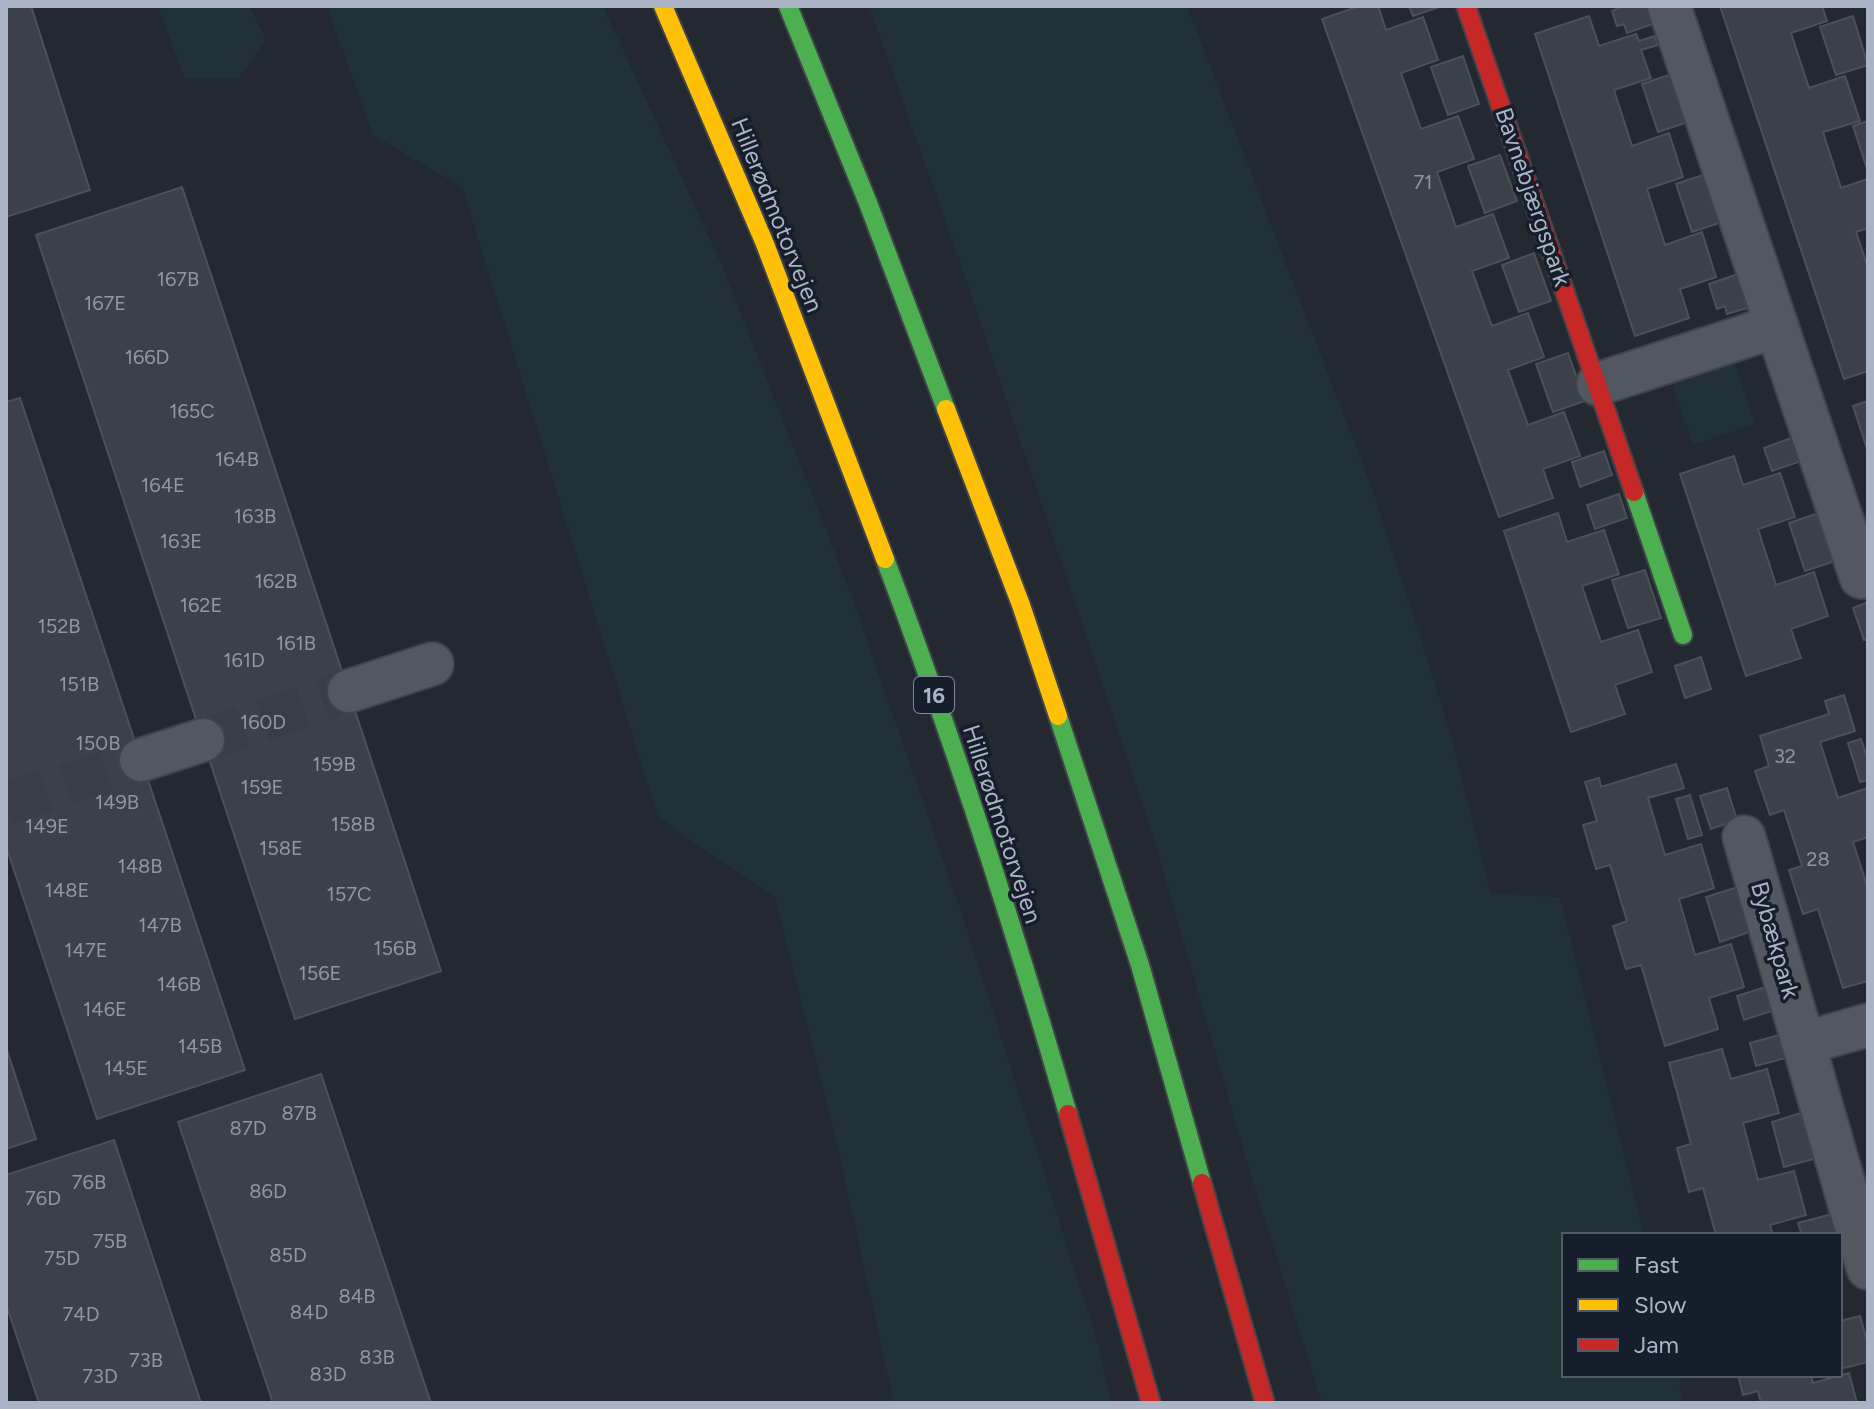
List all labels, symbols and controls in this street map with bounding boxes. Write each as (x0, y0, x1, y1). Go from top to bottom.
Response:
street label: Bavnebjærgspark (1489, 104, 1578, 290)
street label: Hillerødmotorvejen (725, 113, 830, 316)
house number: 71 (1414, 170, 1433, 194)
house number: 167B (157, 267, 199, 291)
house number: 167E (84, 291, 126, 315)
house number: 166D (125, 345, 169, 369)
house number: 165C (169, 399, 215, 423)
house number: 164B (215, 447, 259, 471)
house number: 164E (141, 473, 185, 497)
house number: 163B (234, 504, 276, 528)
house number: 163E (160, 529, 202, 553)
house number: 162B (255, 569, 297, 593)
house number: 162E (180, 593, 222, 617)
house number: 152B (37, 614, 81, 638)
house number: 161B (276, 631, 316, 655)
house number: 161D (223, 648, 265, 672)
house number: 151B (59, 672, 99, 696)
road number: 16 (914, 677, 954, 713)
house number: 160D (240, 710, 286, 734)
street label: Hillerødmotorvejen (957, 721, 1048, 927)
house number: 150B (76, 731, 120, 755)
house number: 32 (1774, 744, 1796, 768)
house number: 159B (312, 752, 356, 776)
house number: 159E (241, 775, 283, 799)
house number: 149B (95, 790, 139, 814)
house number: 158B (331, 812, 375, 836)
house number: 149E (25, 814, 69, 838)
house number: 158E (259, 836, 303, 860)
house number: 28 (1806, 847, 1830, 871)
house number: 148B (117, 854, 163, 878)
house number: 148E (45, 878, 89, 902)
street label: Bybækpark (1745, 878, 1806, 1002)
house number: 157C (327, 882, 371, 906)
house number: 147B (138, 913, 182, 937)
house number: 156B (373, 936, 417, 960)
house number: 147E (64, 938, 108, 962)
house number: 156E (299, 961, 341, 985)
house number: 146B (157, 972, 201, 996)
house number: 146E (83, 997, 127, 1021)
house number: 145B (178, 1034, 222, 1058)
house number: 145E (104, 1056, 148, 1080)
house number: 87B (281, 1101, 317, 1125)
house number: 87D (230, 1116, 266, 1140)
house number: 76B (72, 1170, 106, 1194)
house number: 86D (249, 1179, 287, 1203)
house number: 76D (25, 1186, 61, 1210)
house number: 75B (93, 1229, 127, 1253)
legend (1562, 1233, 1842, 1377)
house number: 85D (269, 1243, 307, 1267)
house number: 75D (44, 1246, 80, 1270)
text: Fast (1634, 1250, 1679, 1279)
house number: 84B (339, 1284, 375, 1308)
text: Slow (1634, 1290, 1687, 1319)
house number: 84D (290, 1300, 328, 1324)
house number: 74D (63, 1302, 99, 1326)
text: Jam (1634, 1330, 1679, 1359)
house number: 83B (359, 1345, 395, 1369)
house number: 73B (129, 1348, 163, 1372)
house number: 83D (310, 1362, 346, 1386)
house number: 73D (82, 1364, 118, 1388)

